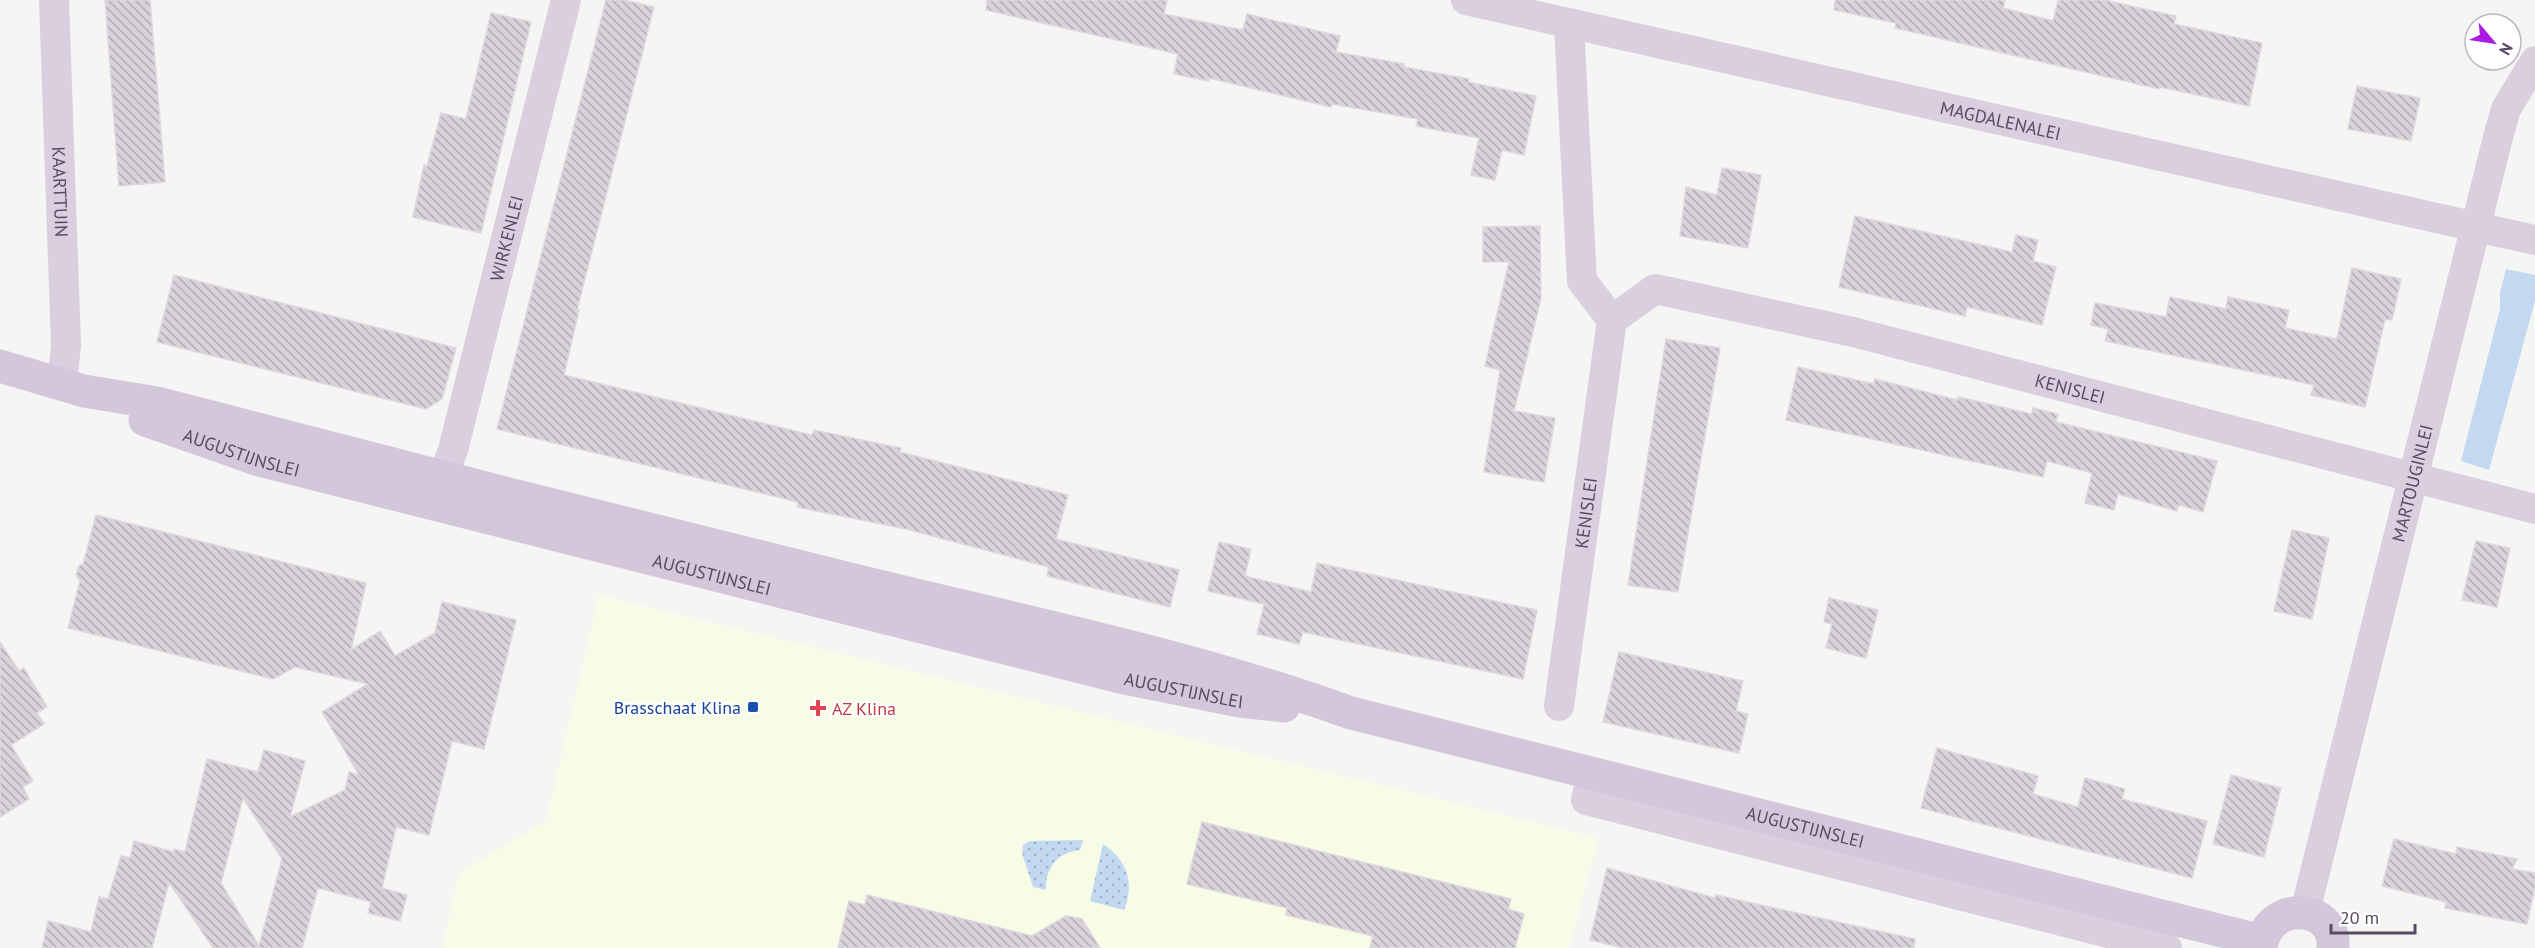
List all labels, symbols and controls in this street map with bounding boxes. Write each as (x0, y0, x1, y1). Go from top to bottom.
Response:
north arrow (2463, 12, 2523, 72)
text: N (2495, 40, 2517, 59)
street label: MAGDALENALEI (1938, 95, 2063, 145)
street label: KAARTTUIN (48, 146, 74, 238)
street label: WIRKENLEI (484, 193, 528, 284)
street label: KENISLEI (2033, 368, 2108, 409)
street label: MARTOUGINLEI (2386, 422, 2437, 544)
street label: AUGUSTIJNSLEI (180, 423, 302, 481)
street label: KENISLEI (1569, 476, 1602, 550)
street label: AUGUSTIJNSLEI (651, 548, 774, 600)
street label: AUGUSTIJNSLEI (1122, 667, 1245, 713)
place label: Brasschaat Klina (614, 696, 741, 719)
place label: AZ Klina (832, 697, 896, 720)
marker: AZ Klina (809, 699, 827, 717)
marker: Brasschaat Klina (746, 700, 760, 714)
street label: AUGUSTIJNSLEI (1744, 801, 1867, 853)
scale bar (2331, 897, 2415, 935)
text: 20 m (2340, 906, 2379, 929)

